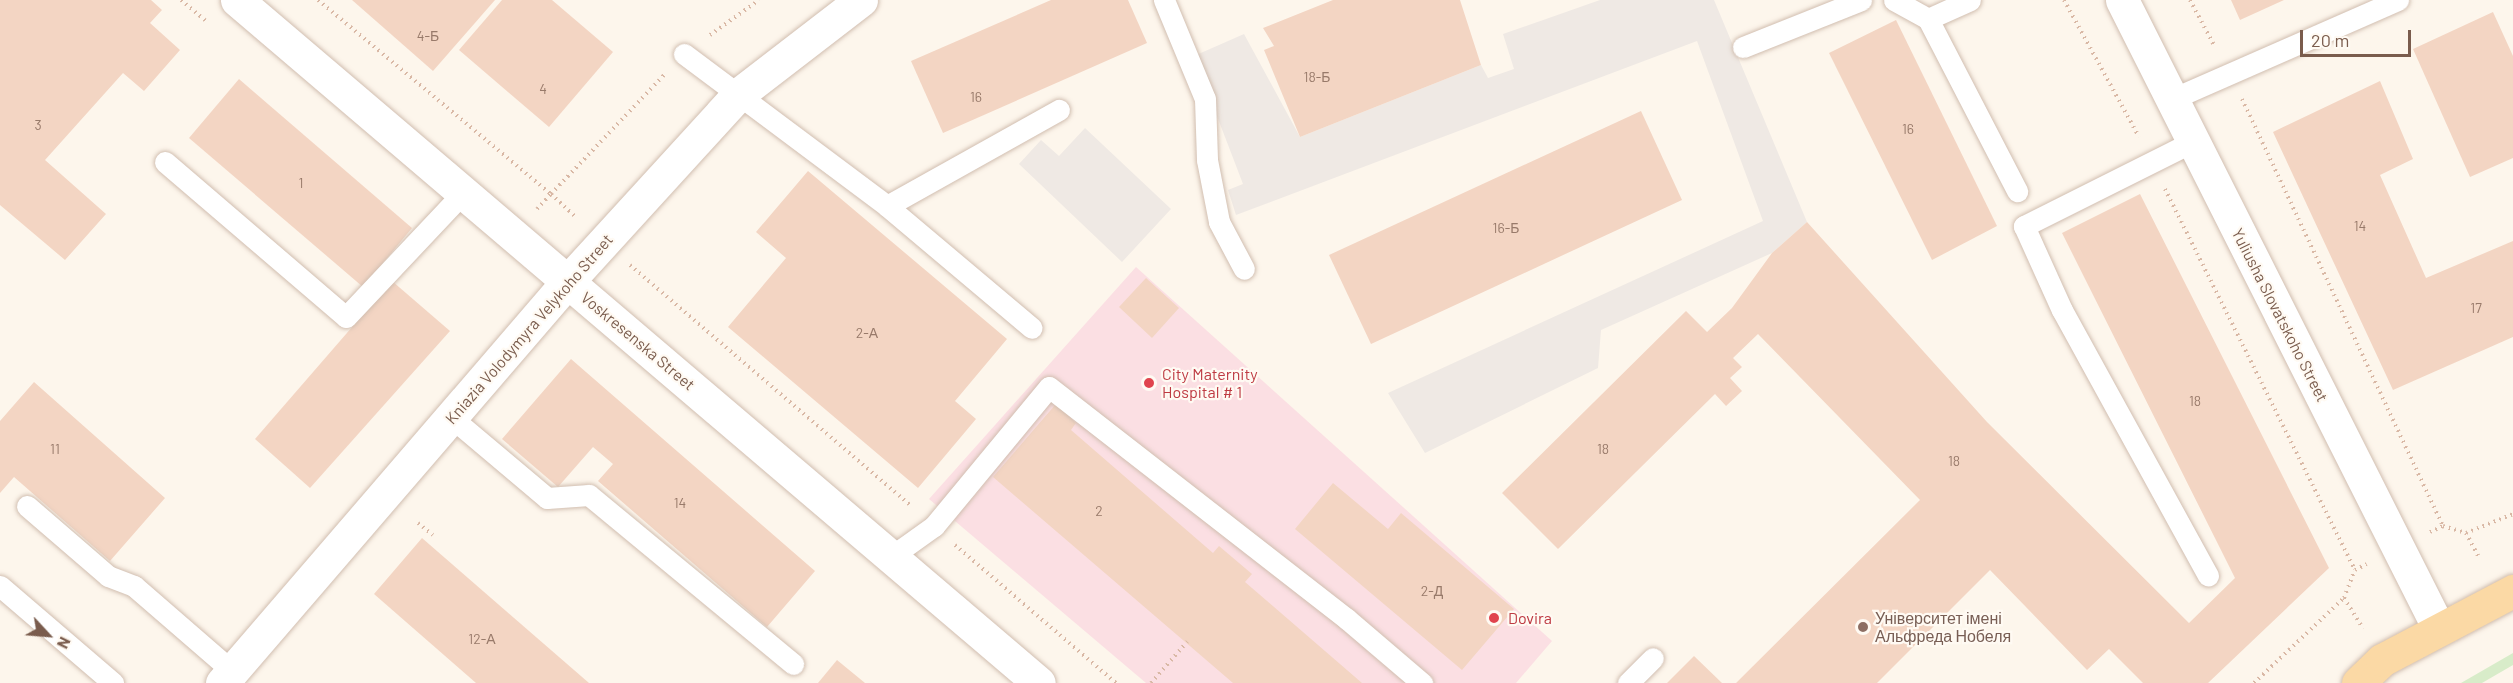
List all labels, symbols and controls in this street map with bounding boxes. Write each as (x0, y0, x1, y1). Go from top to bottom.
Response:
scale bar (2303, 18, 2414, 56)
house number: 4-Б (417, 28, 439, 44)
text: 20 m (2311, 29, 2349, 51)
house number: 18-Б (1304, 69, 1330, 85)
house number: 4 (539, 81, 547, 97)
house number: 16 (970, 89, 982, 105)
house number: 3 (34, 117, 42, 133)
house number: 16 (1902, 121, 1914, 137)
house number: 1 (299, 175, 303, 191)
house number: 14 (2354, 218, 2366, 234)
house number: 16-Б (1493, 220, 1519, 236)
street label: Yuliusha Slovatskoho Street (2228, 225, 2332, 405)
street label: Kniazia Volodymyra Velykoho Street (441, 230, 617, 428)
street label: Voskresenska Street (577, 288, 699, 394)
house number: 17 (2470, 300, 2482, 316)
house number: 2-А (856, 325, 878, 341)
place label: City Maternity Hospital # 1 (1162, 364, 1258, 402)
marker: City Maternity Hospital # 1 (1140, 374, 1158, 392)
house number: 18 (2189, 393, 2201, 409)
house number: 11 (50, 441, 60, 457)
house number: 18 (1597, 441, 1609, 457)
house number: 18 (1948, 453, 1960, 469)
house number: 14 (674, 495, 686, 511)
house number: 2 (1095, 503, 1103, 519)
house number: 2-Д (1421, 583, 1443, 599)
north arrow (18, 605, 78, 665)
place label: Dovira (1508, 608, 1552, 628)
place label: Університет імені Альфреда Нобеля (1875, 608, 2011, 646)
marker: Dovira (1485, 609, 1503, 627)
marker: Університет імені Альфреда Нобеля (1856, 620, 1870, 634)
house number: 12-А (468, 631, 496, 647)
text: N (54, 634, 76, 652)

